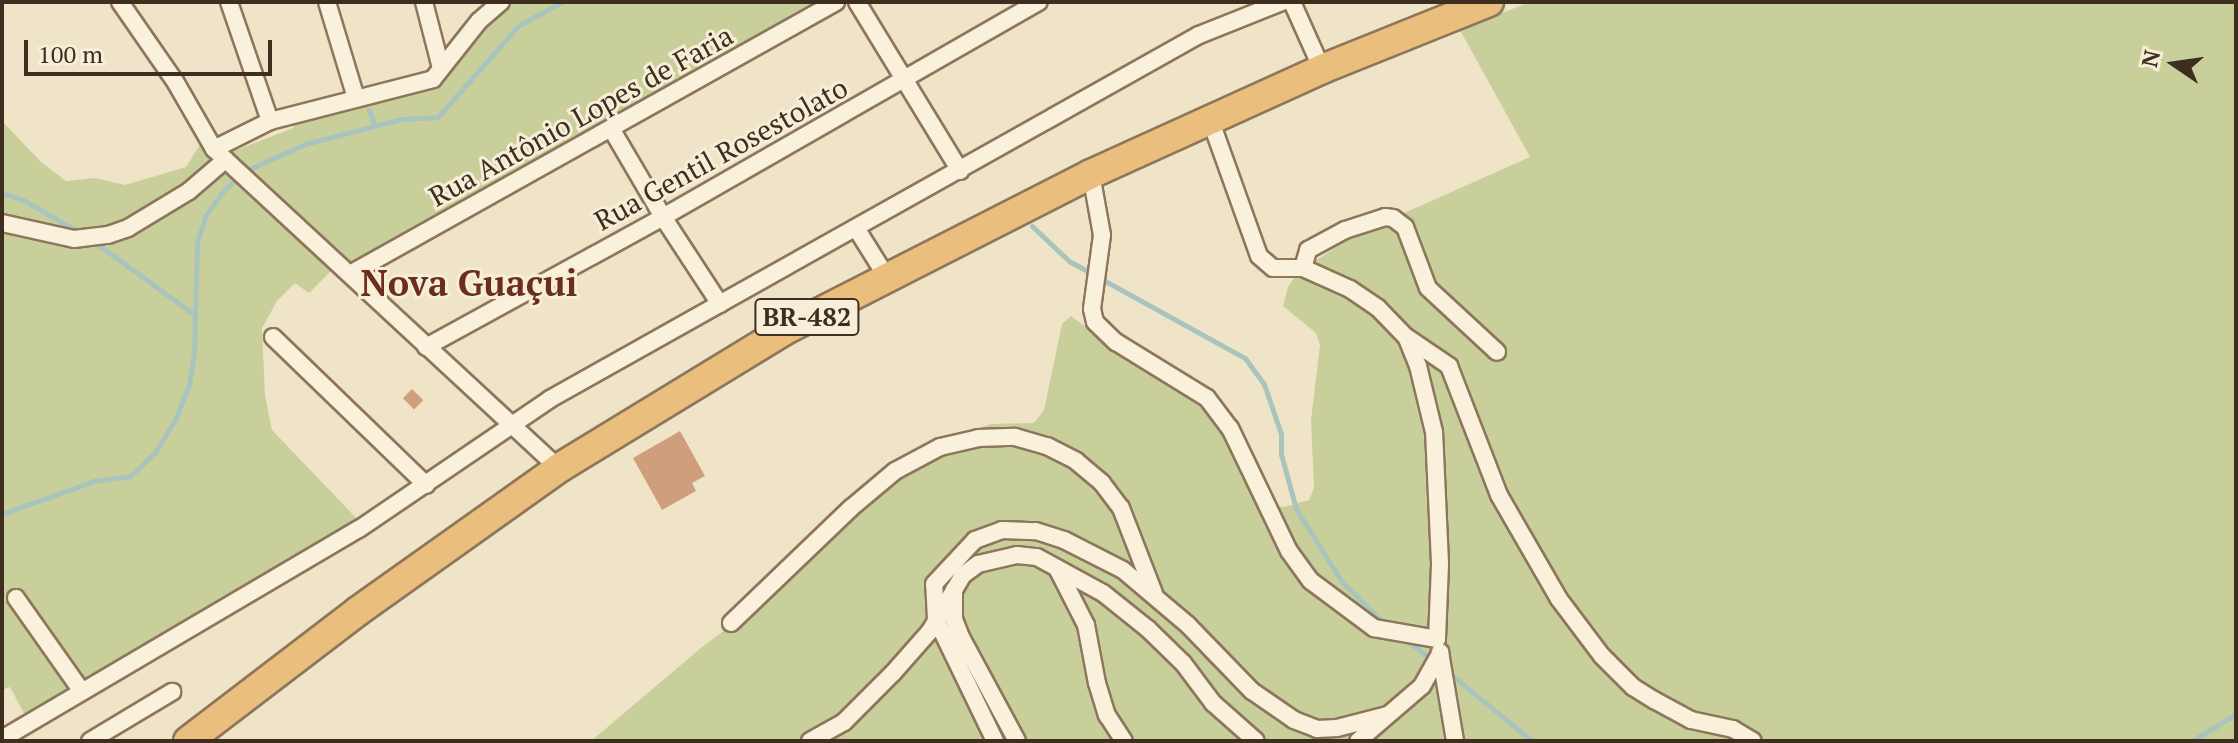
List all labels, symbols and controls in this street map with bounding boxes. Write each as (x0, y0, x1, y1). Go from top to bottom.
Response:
street label: Rua Antônio Lopes de Faria (423, 18, 739, 214)
scale bar (28, 24, 276, 74)
north arrow (2134, 24, 2214, 104)
text: 100 m (38, 38, 103, 70)
text: N (2134, 47, 2166, 70)
street label: Rua Gentil Rosestolato (589, 70, 853, 238)
district label: Nova Guaçui (360, 261, 578, 305)
road number: BR-482 (753, 295, 861, 339)

